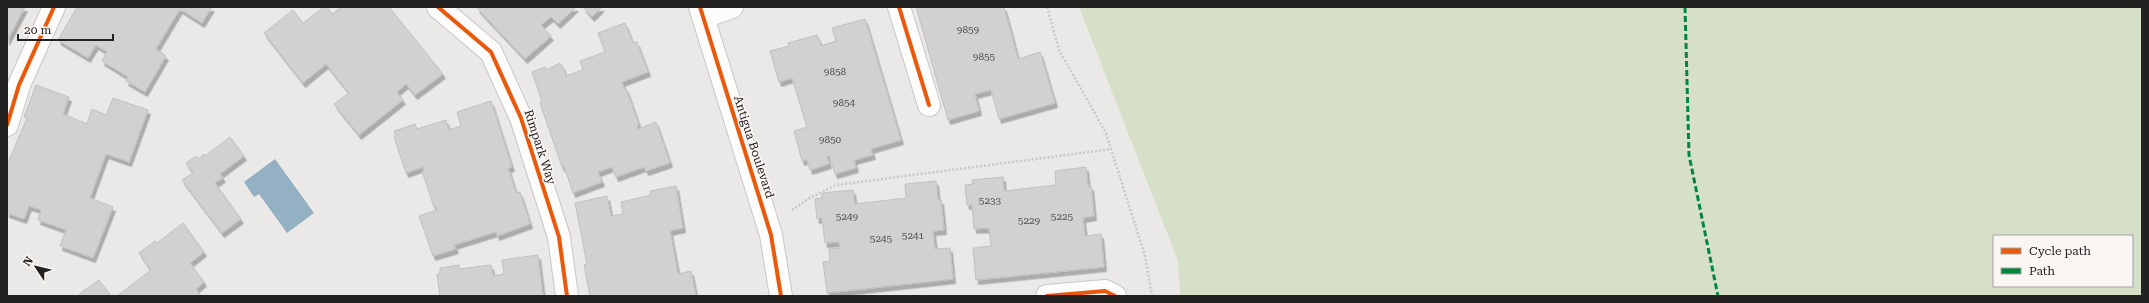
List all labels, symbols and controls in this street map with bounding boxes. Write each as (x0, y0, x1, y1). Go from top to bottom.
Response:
scale bar (18, 16, 113, 42)
text: 20 m (24, 23, 51, 37)
house number: 9859 (957, 24, 980, 35)
house number: 9855 (973, 51, 996, 62)
house number: 9858 (824, 66, 847, 77)
street label: Antigua Boulevard (731, 94, 777, 200)
house number: 9854 (833, 97, 856, 108)
street label: Rimpark Way (521, 108, 559, 187)
house number: 9850 (819, 134, 842, 145)
house number: 5233 (979, 195, 1002, 206)
house number: 5249 (836, 211, 859, 222)
house number: 5225 (1051, 211, 1074, 222)
house number: 5229 (1018, 215, 1041, 226)
house number: 5241 (902, 230, 925, 241)
house number: 5245 (870, 233, 893, 244)
legend (1993, 235, 2133, 287)
text: Cycle path (2029, 244, 2091, 258)
north arrow (16, 247, 56, 287)
text: N (20, 254, 36, 269)
text: Path (2029, 264, 2055, 278)

